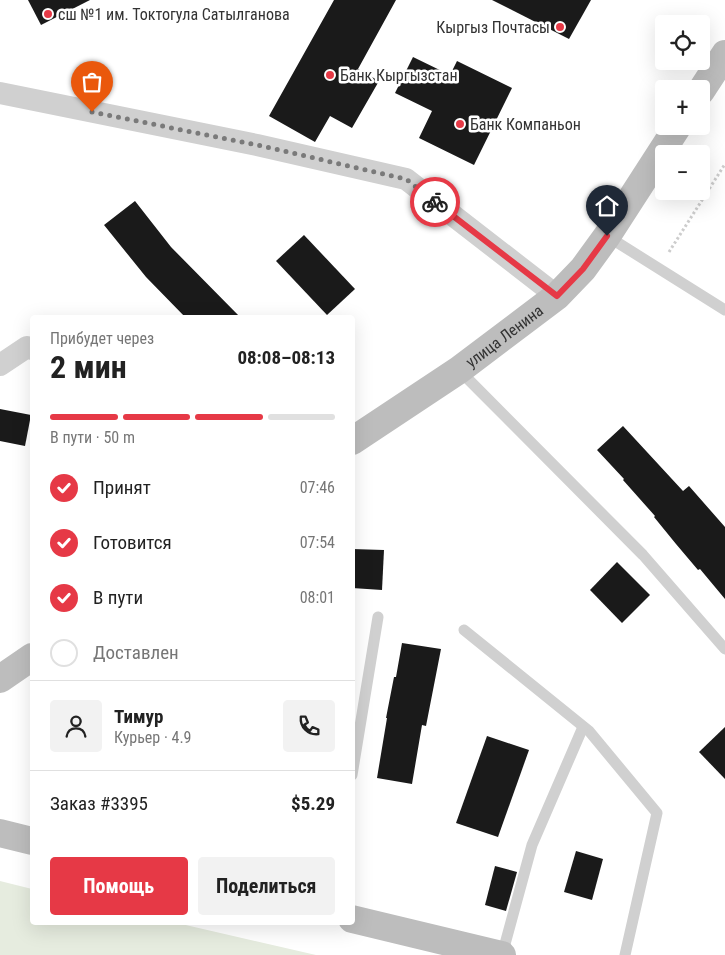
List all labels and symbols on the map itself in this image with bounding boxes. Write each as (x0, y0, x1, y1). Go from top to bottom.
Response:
place label: сш №1 им. Токтогула Сатылганова (58, 5, 290, 24)
marker: сш №1 им. Токтогула Сатылганова (42, 8, 54, 20)
place label: Кыргыз Почтасы (436, 18, 550, 37)
marker: Кыргыз Почтасы (554, 21, 566, 33)
pin (71, 61, 113, 112)
place label: Банк Кыргызстан (340, 66, 458, 85)
marker: Банк Кыргызстан (324, 69, 336, 81)
place label: Банк Компаньон (470, 115, 581, 134)
marker: Банк Компаньон (454, 118, 466, 130)
courier (410, 177, 460, 227)
pin (586, 185, 628, 236)
street label: улица Ленина (462, 301, 547, 371)

